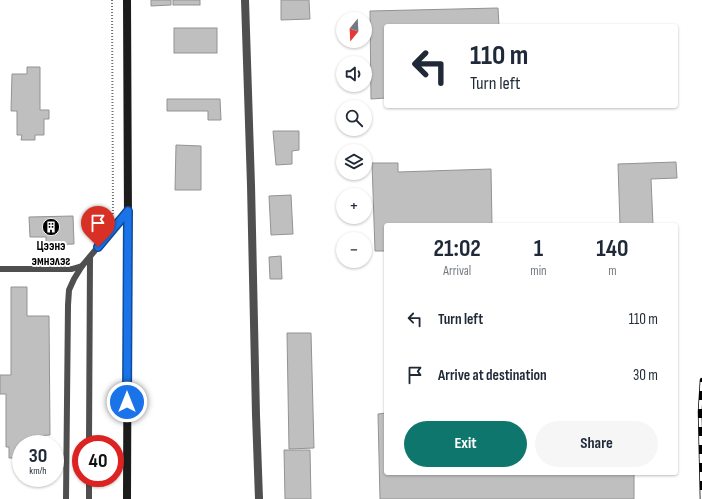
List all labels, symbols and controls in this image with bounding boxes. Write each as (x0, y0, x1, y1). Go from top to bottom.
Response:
north arrow (336, 12, 372, 48)
map controls (336, 12, 372, 268)
text: 110 m (470, 39, 528, 72)
icon: left (404, 40, 456, 92)
button: sound (336, 56, 372, 92)
text: Turn left (470, 73, 521, 94)
button: search (336, 100, 372, 136)
button: layers (336, 144, 372, 180)
button: + (336, 188, 372, 224)
pin (81, 206, 115, 247)
icon: arrive (87, 212, 109, 234)
building icon: Цээнэ эмнэлэг (41, 217, 61, 237)
button: − (336, 232, 372, 268)
text: 21:02 (434, 234, 481, 263)
text: 1 (534, 234, 543, 263)
text: 140 (596, 234, 628, 263)
place label: Цээнэ эмнэлэг (32, 238, 70, 269)
text: Arrival (443, 263, 471, 279)
text: min (530, 263, 547, 279)
text: m (608, 263, 617, 279)
icon: left (404, 308, 426, 330)
text: Turn left (438, 310, 483, 329)
text: 110 m (629, 310, 658, 329)
icon: arrive (404, 364, 426, 386)
text: Arrive at destination (438, 366, 547, 385)
text: 30 m (633, 366, 658, 385)
position arrow (106, 381, 148, 423)
button: Exit (404, 421, 527, 467)
button: Share (535, 421, 658, 467)
speed limit sign: 40 (72, 435, 124, 487)
text: 30 (29, 444, 47, 468)
text: km/h (29, 465, 47, 477)

